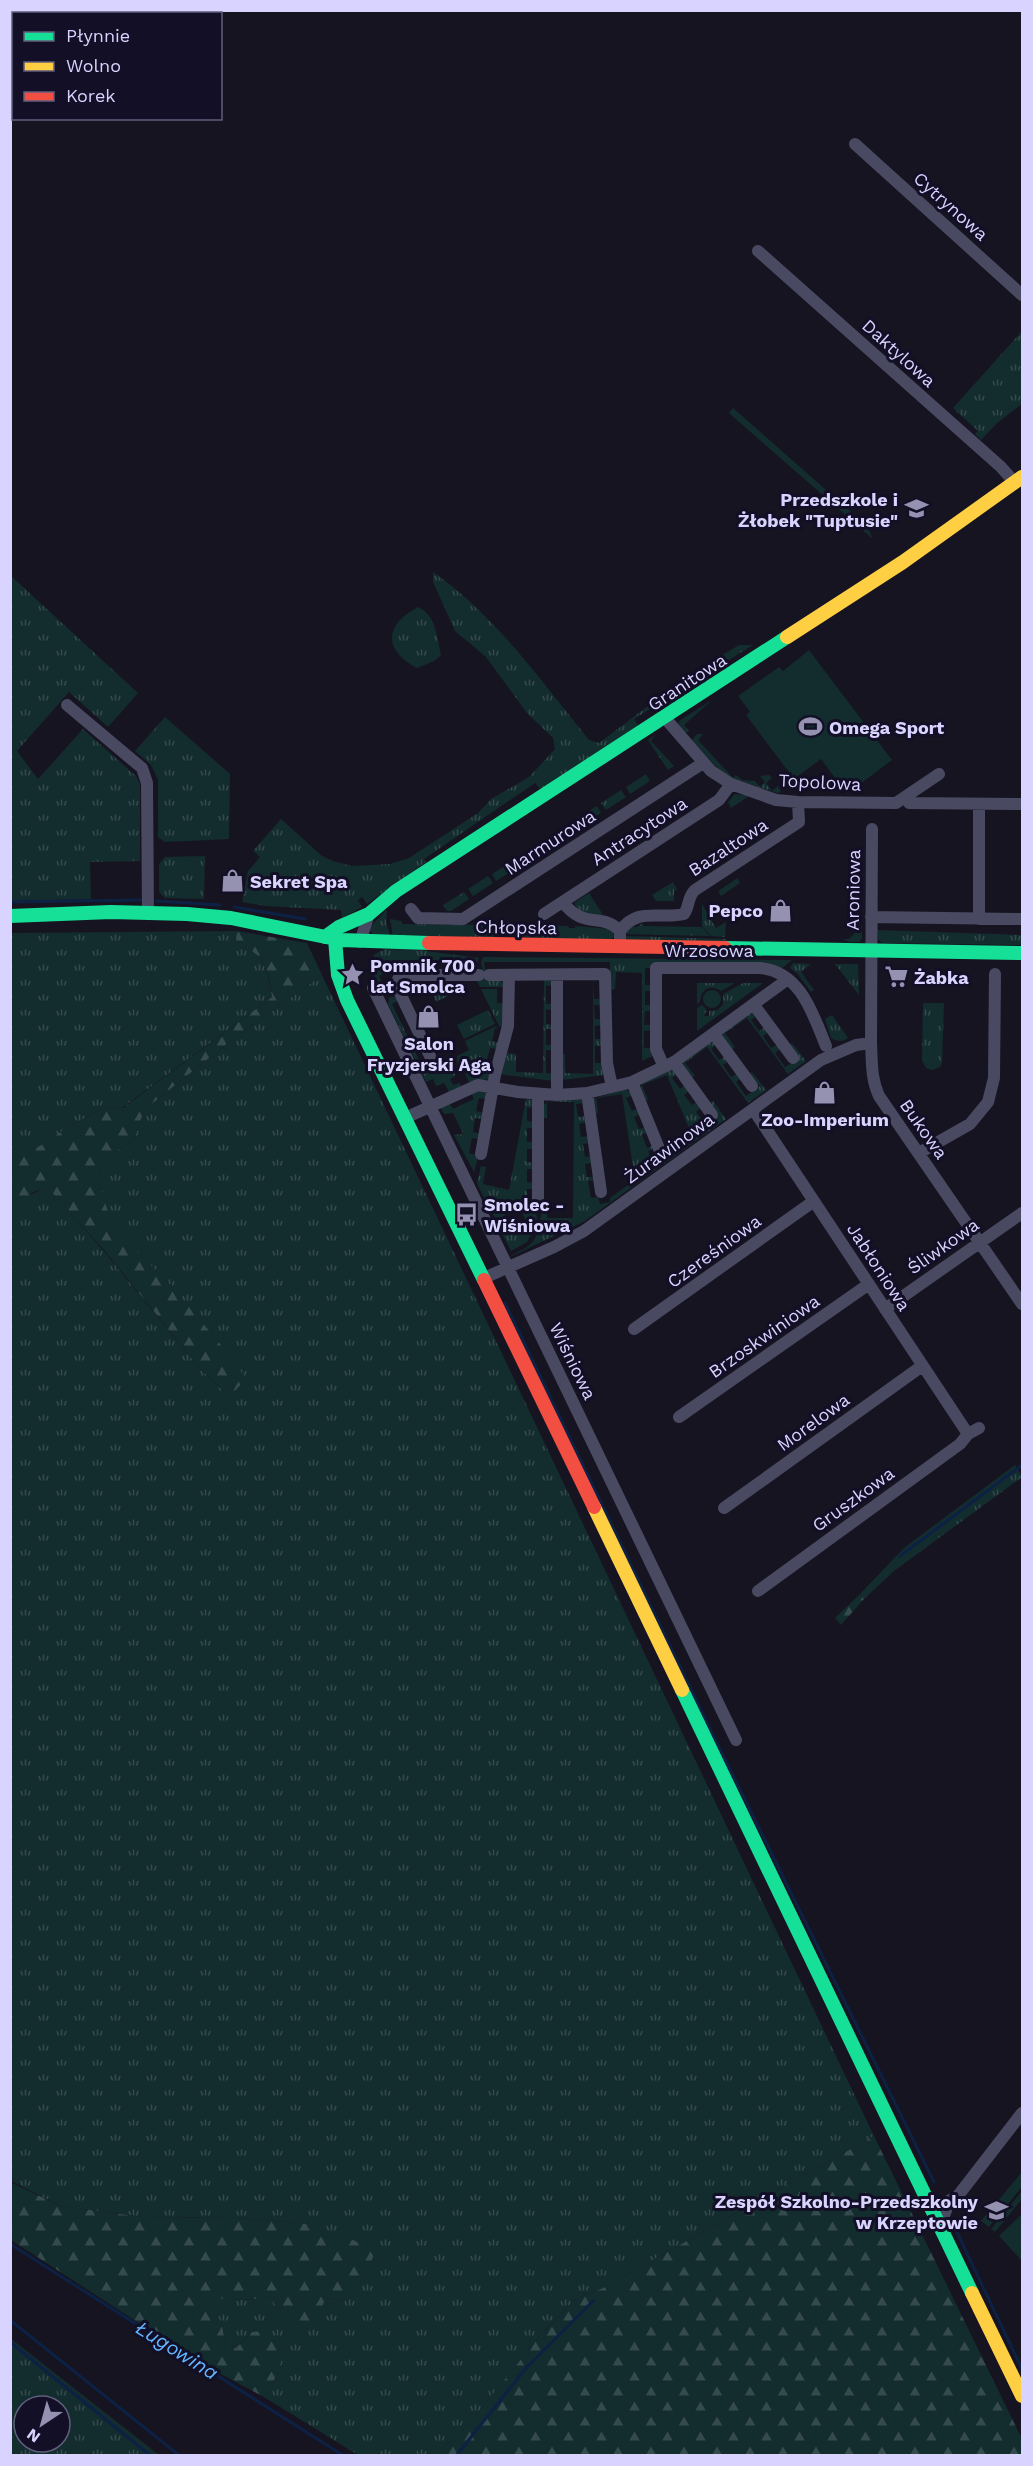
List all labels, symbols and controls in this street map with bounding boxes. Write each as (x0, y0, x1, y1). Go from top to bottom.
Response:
legend (12, 12, 222, 120)
text: Płynnie (66, 25, 130, 46)
text: Wolno (66, 55, 121, 76)
text: Korek (66, 85, 116, 106)
street label: Cytrynowa (910, 167, 992, 245)
street label: Daktylowa (858, 315, 940, 391)
place label: Przedszkole i Żłobek "Tuptusie" (738, 489, 898, 531)
school or university icon: Przedszkole i Żłobek "Tuptusie" (903, 496, 929, 522)
street label: Granitowa (644, 649, 730, 715)
sports icon: Omega Sport (798, 714, 824, 740)
place label: Omega Sport (829, 717, 944, 738)
street label: Topolowa (778, 769, 862, 795)
street label: Antracytowa (587, 792, 691, 870)
street label: Marmurowa (501, 805, 599, 879)
street label: Bazaltowa (685, 814, 771, 880)
street label: Aroniowa (842, 849, 864, 931)
shop icon: Sekret Spa (219, 868, 245, 894)
place label: Sekret Spa (250, 871, 348, 892)
shop icon: Pepco (768, 897, 794, 923)
place label: Pepco (709, 900, 763, 921)
street label: Chłopska (475, 916, 557, 938)
street label: Wrzosowa (664, 940, 754, 961)
place label: Pomnik 700 lat Smolca (370, 955, 475, 997)
place icon: Pomnik 700 lat Smolca (339, 962, 365, 988)
supermarket icon: Żabka (883, 964, 909, 990)
place label: Żabka (914, 967, 969, 988)
shop icon: Salon Fryzjerski Aga (416, 1004, 442, 1030)
place label: Salon Fryzjerski Aga (367, 1033, 492, 1075)
shop icon: Zoo-Imperium (812, 1080, 838, 1106)
street label: Bukowa (896, 1095, 952, 1163)
street label: Żurawinowa (620, 1108, 718, 1188)
place label: Zoo-Imperium (761, 1109, 889, 1130)
place label: Smolec - Wiśniowa (484, 1194, 571, 1236)
bus stop icon: Smolec - Wiśniowa (453, 1201, 479, 1227)
street label: Czereśniowa (663, 1210, 765, 1292)
street label: Śliwkowa (903, 1214, 983, 1278)
street label: Jabłoniowa (843, 1219, 915, 1315)
street label: Brzoskwiniowa (705, 1290, 823, 1382)
street label: Wiśniowa (545, 1319, 601, 1403)
street label: Morelowa (773, 1389, 853, 1455)
street label: Gruszkowa (808, 1462, 898, 1536)
place label: Zespół Szkolno-Przedszkolny w Krzeptowie (715, 2191, 979, 2233)
school or university icon: Zespół Szkolno-Przedszkolny w Krzeptowie (983, 2198, 1009, 2224)
water label: Ługowina (131, 2315, 223, 2385)
north arrow (12, 2394, 72, 2454)
text: N (23, 2425, 44, 2447)

